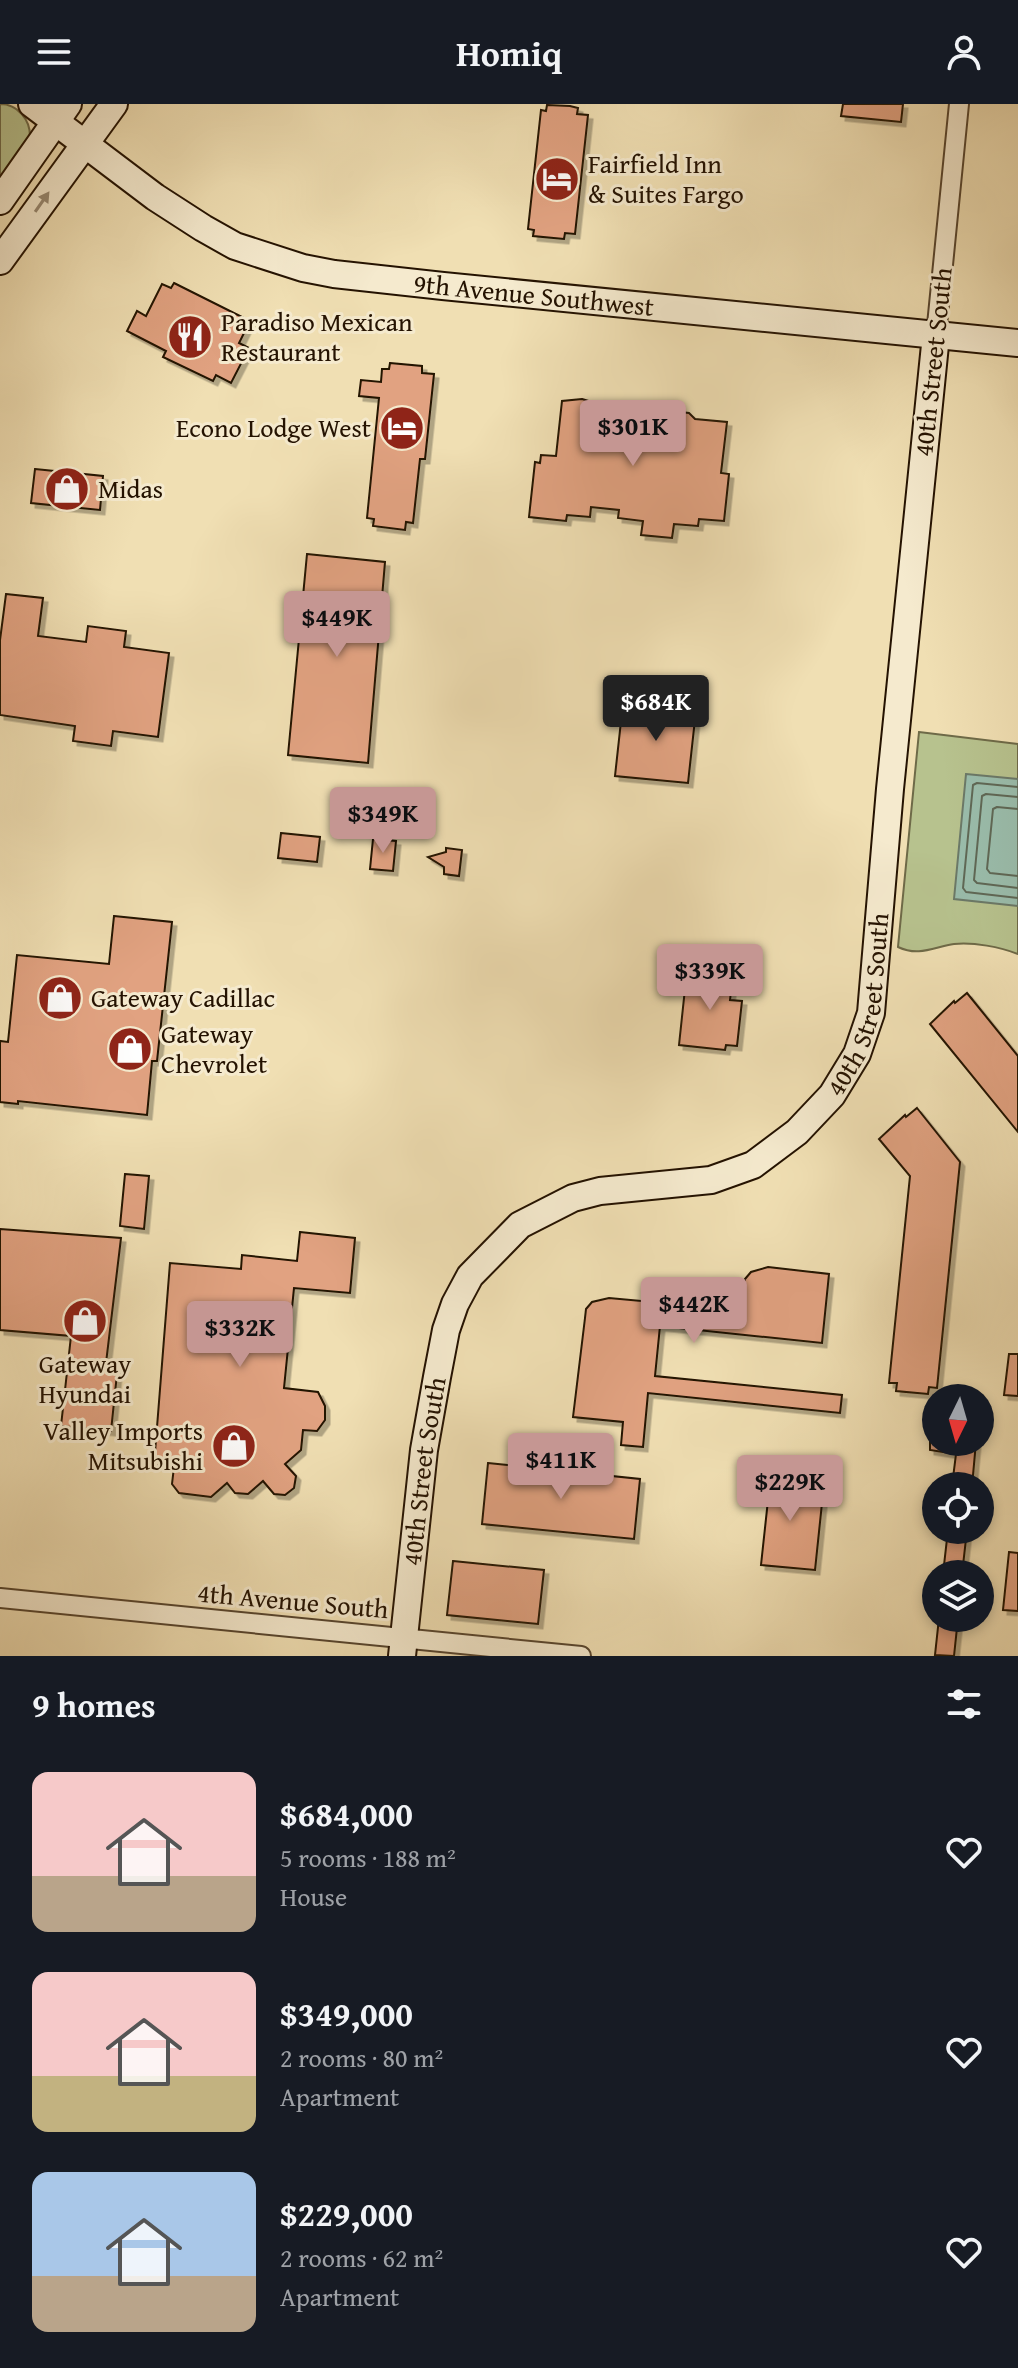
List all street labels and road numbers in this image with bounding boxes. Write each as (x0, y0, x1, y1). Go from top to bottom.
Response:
street label: 9th Avenue Southwest (412, 263, 656, 326)
street label: 40th Street South (903, 265, 962, 458)
street label: 40th Street South (816, 911, 898, 1103)
street label: 40th Street South (392, 1373, 456, 1568)
street label: 4th Avenue South (196, 1573, 390, 1628)

